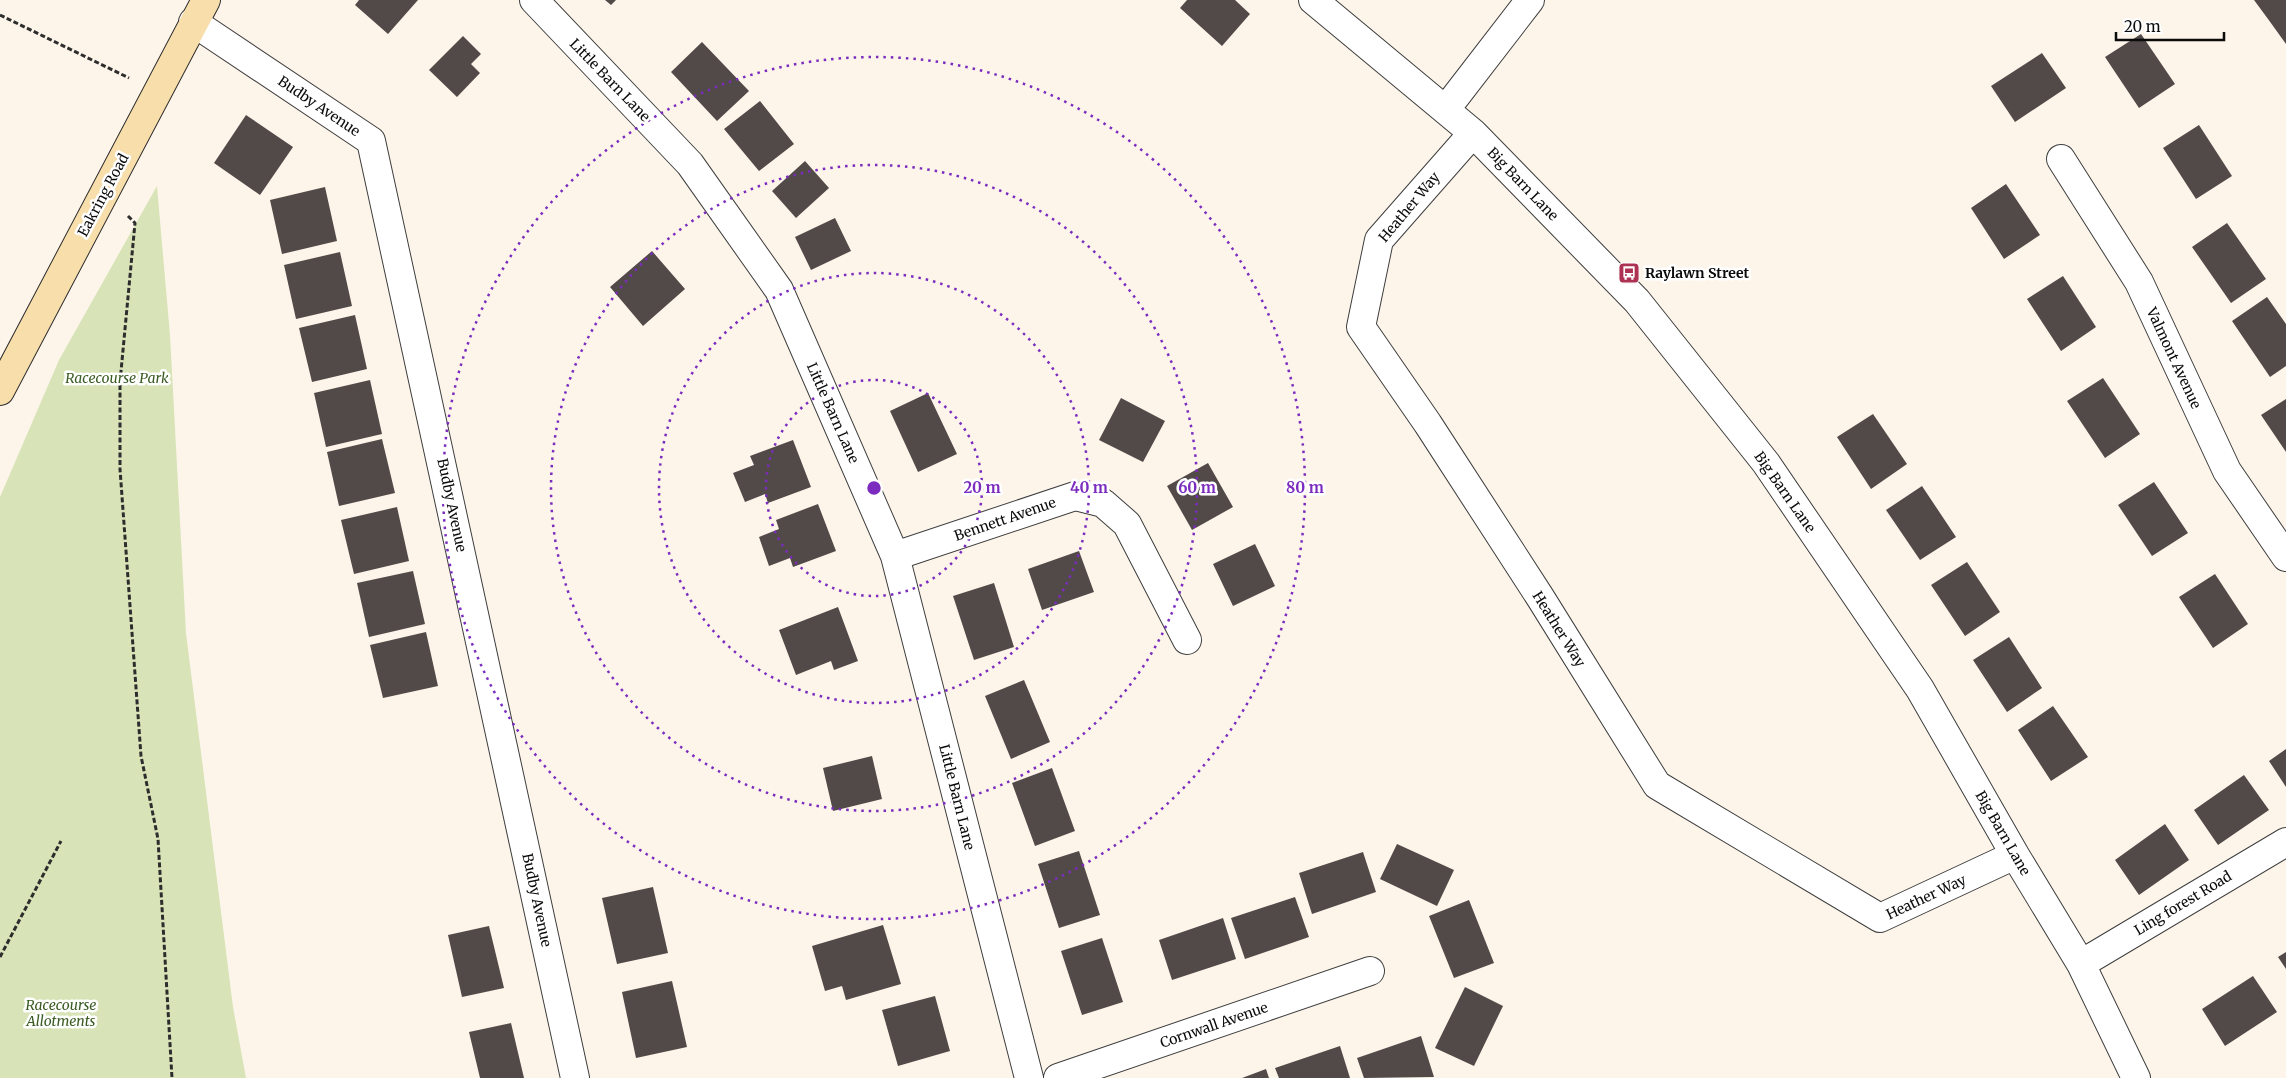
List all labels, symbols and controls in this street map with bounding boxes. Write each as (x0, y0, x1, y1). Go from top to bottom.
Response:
scale bar (2116, 10, 2224, 42)
text: 20 m (2124, 17, 2161, 36)
street label: Little Barn Lane (566, 35, 654, 125)
street label: Budby Avenue (274, 72, 364, 140)
street label: Big Barn Lane (1484, 144, 1562, 224)
street label: Eakring Road (74, 150, 133, 240)
street label: Heather Way (1374, 168, 1444, 246)
bus stop icon: Raylawn Street (1617, 261, 1641, 285)
place label: Raylawn Street (1645, 264, 1750, 282)
street label: Valmont Avenue (2142, 304, 2205, 411)
street label: Little Barn Lane (803, 360, 863, 466)
park label: Racecourse Park (65, 369, 169, 387)
street label: Big Barn Lane (1750, 448, 1820, 536)
street label: Budby Avenue (433, 456, 471, 554)
text: 20 m (963, 478, 1001, 497)
text: 40 m (1070, 478, 1108, 497)
text: 60 m (1178, 478, 1216, 497)
text: 80 m (1286, 478, 1324, 497)
centre of rings (865, 479, 883, 497)
street label: Bennett Avenue (952, 493, 1058, 545)
street label: Heather Way (1529, 588, 1590, 671)
street label: Little Barn Lane (935, 742, 979, 852)
street label: Big Barn Lane (1971, 787, 2035, 879)
street label: Budby Avenue (518, 851, 556, 949)
street label: Ling forest Road (2131, 867, 2235, 939)
street label: Heather Way (1883, 870, 1970, 923)
park label: Racecourse Allotments (26, 996, 96, 1030)
street label: Cornwall Avenue (1158, 998, 1270, 1052)

